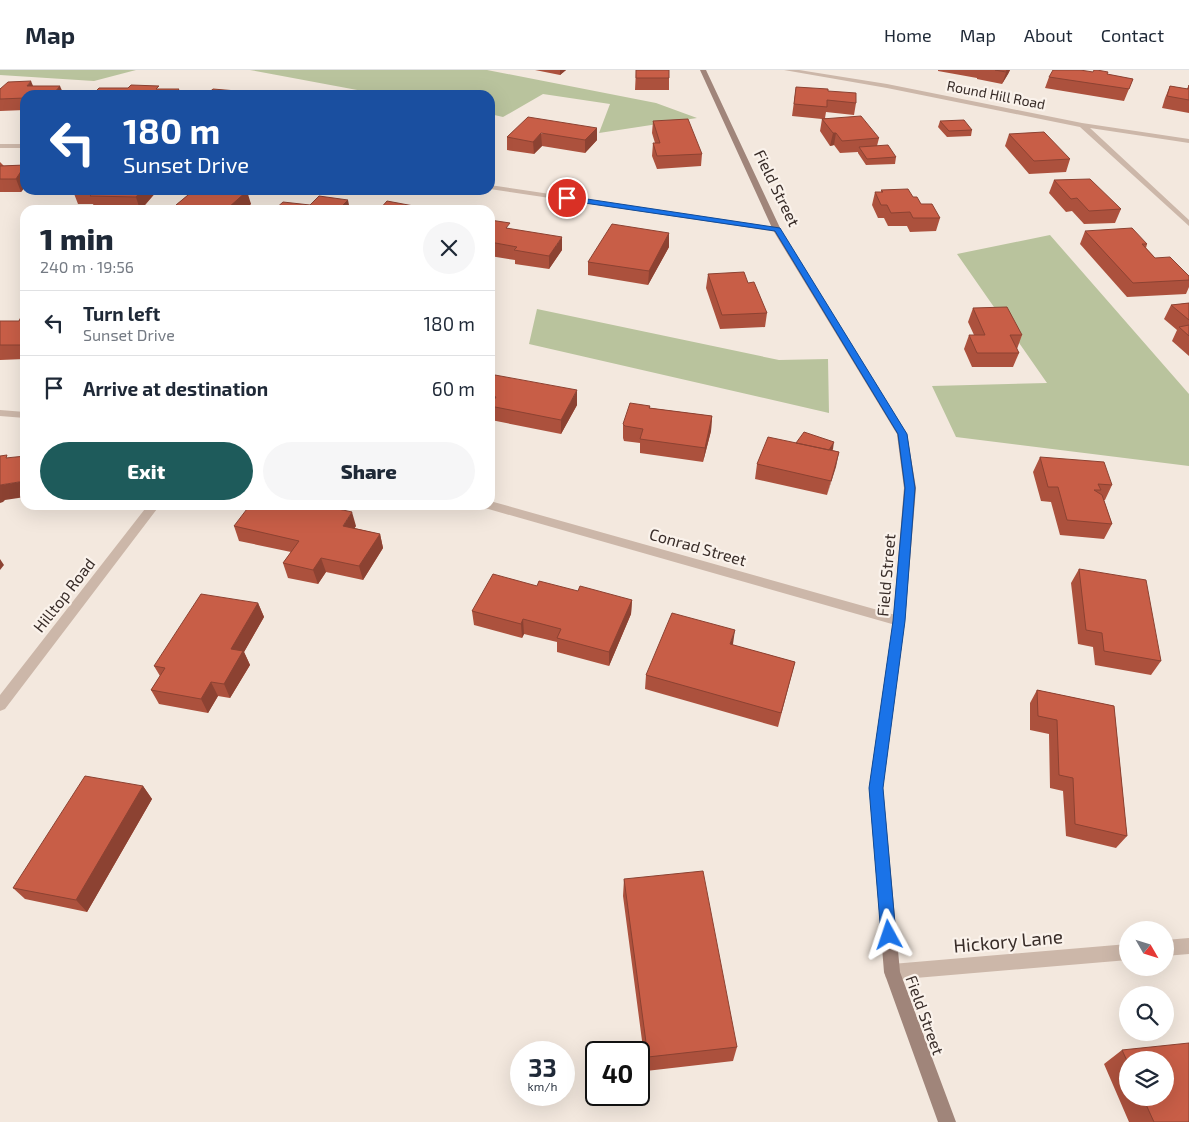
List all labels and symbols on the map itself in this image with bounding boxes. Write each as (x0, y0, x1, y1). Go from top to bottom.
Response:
street label: Round Hill Road (945, 77, 1047, 112)
street label: Field Street (751, 146, 804, 229)
pin (546, 177, 588, 219)
street label: Conrad Street (648, 524, 749, 569)
street label: Field Street (872, 533, 899, 617)
street label: Hilltop Road (29, 554, 98, 636)
position arrow (862, 908, 914, 960)
north arrow (1119, 921, 1174, 976)
street label: Hickory Lane (952, 924, 1064, 957)
street label: Field Street (902, 973, 949, 1057)
speed limit sign: 40 (585, 1041, 650, 1106)

